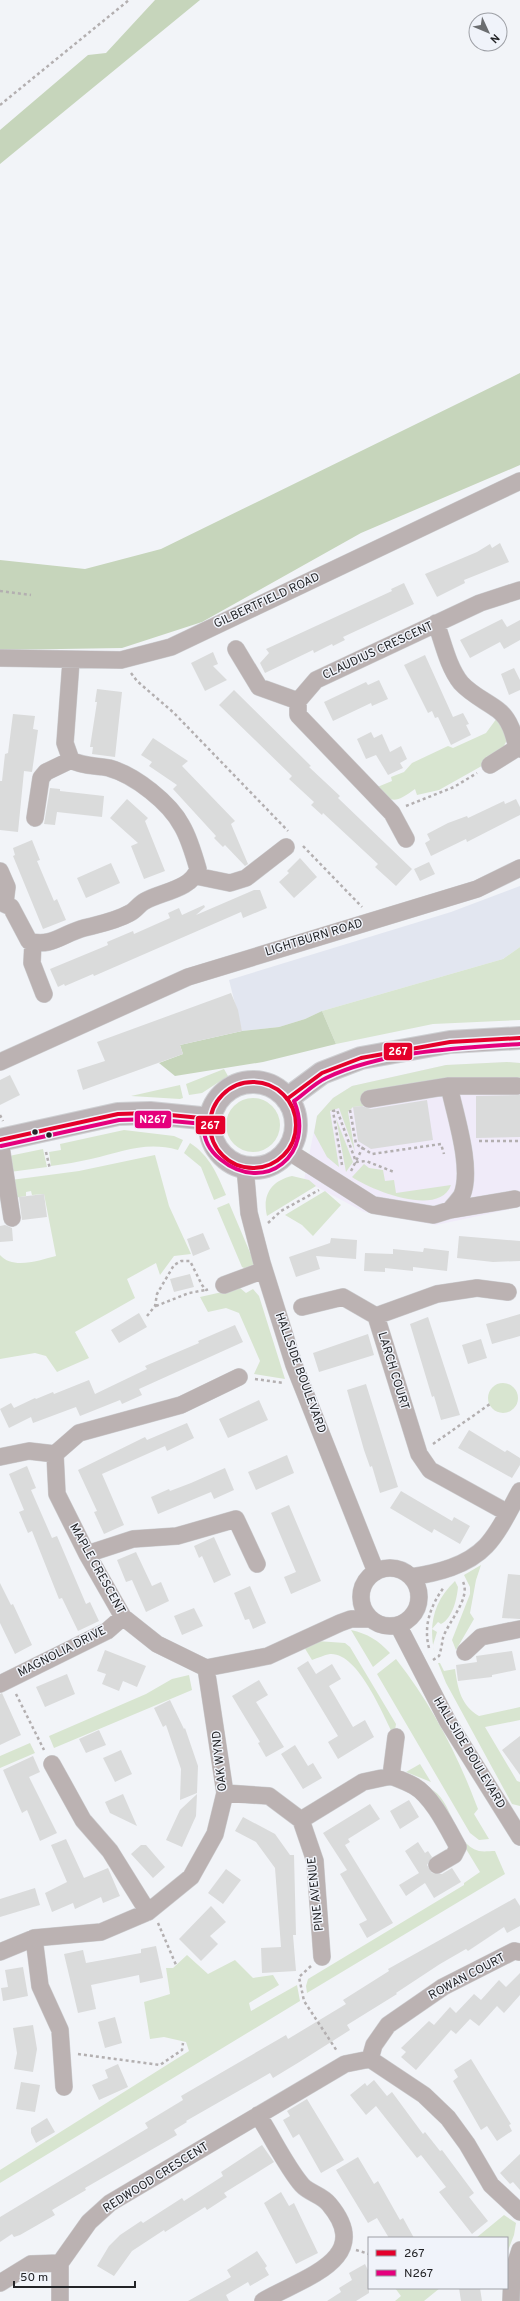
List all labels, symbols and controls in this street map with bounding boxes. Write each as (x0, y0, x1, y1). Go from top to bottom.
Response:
north arrow (468, 12, 508, 52)
text: N (487, 31, 502, 46)
street label: GILBERTFIELD ROAD (211, 569, 323, 633)
street label: CLAUDIUS CRESCENT (320, 618, 436, 684)
street label: LIGHTBURN ROAD (263, 916, 365, 960)
line badge: 267 (383, 1042, 413, 1061)
text: 267 (388, 1045, 408, 1059)
line badge: N267 (134, 1110, 172, 1129)
text: N267 (139, 1113, 167, 1127)
line badge: 267 (195, 1115, 226, 1135)
text: 267 (200, 1119, 220, 1133)
unlabelled marker (30, 1127, 40, 1137)
unlabelled marker (44, 1130, 54, 1140)
street label: HALLSIDE BOULEVARD (271, 1310, 329, 1436)
street label: LARCH COURT (374, 1330, 412, 1412)
street label: MAPLE CRESCENT (65, 1521, 129, 1617)
street label: MAGNOLIA DRIVE (15, 1623, 109, 1681)
street label: HALLSIDE BOULEVARD (429, 1694, 509, 1812)
street label: OAK WYND (209, 1730, 231, 1792)
street label: PINE AVENUE (304, 1856, 328, 1932)
street label: ROWAN COURT (426, 1950, 508, 2004)
street label: REDWOOD CRESCENT (100, 2139, 212, 2217)
legend (368, 2237, 508, 2289)
text: 267 (404, 2246, 425, 2262)
scale bar (14, 2263, 135, 2289)
text: N267 (404, 2266, 433, 2282)
text: 50 m (20, 2270, 48, 2286)

